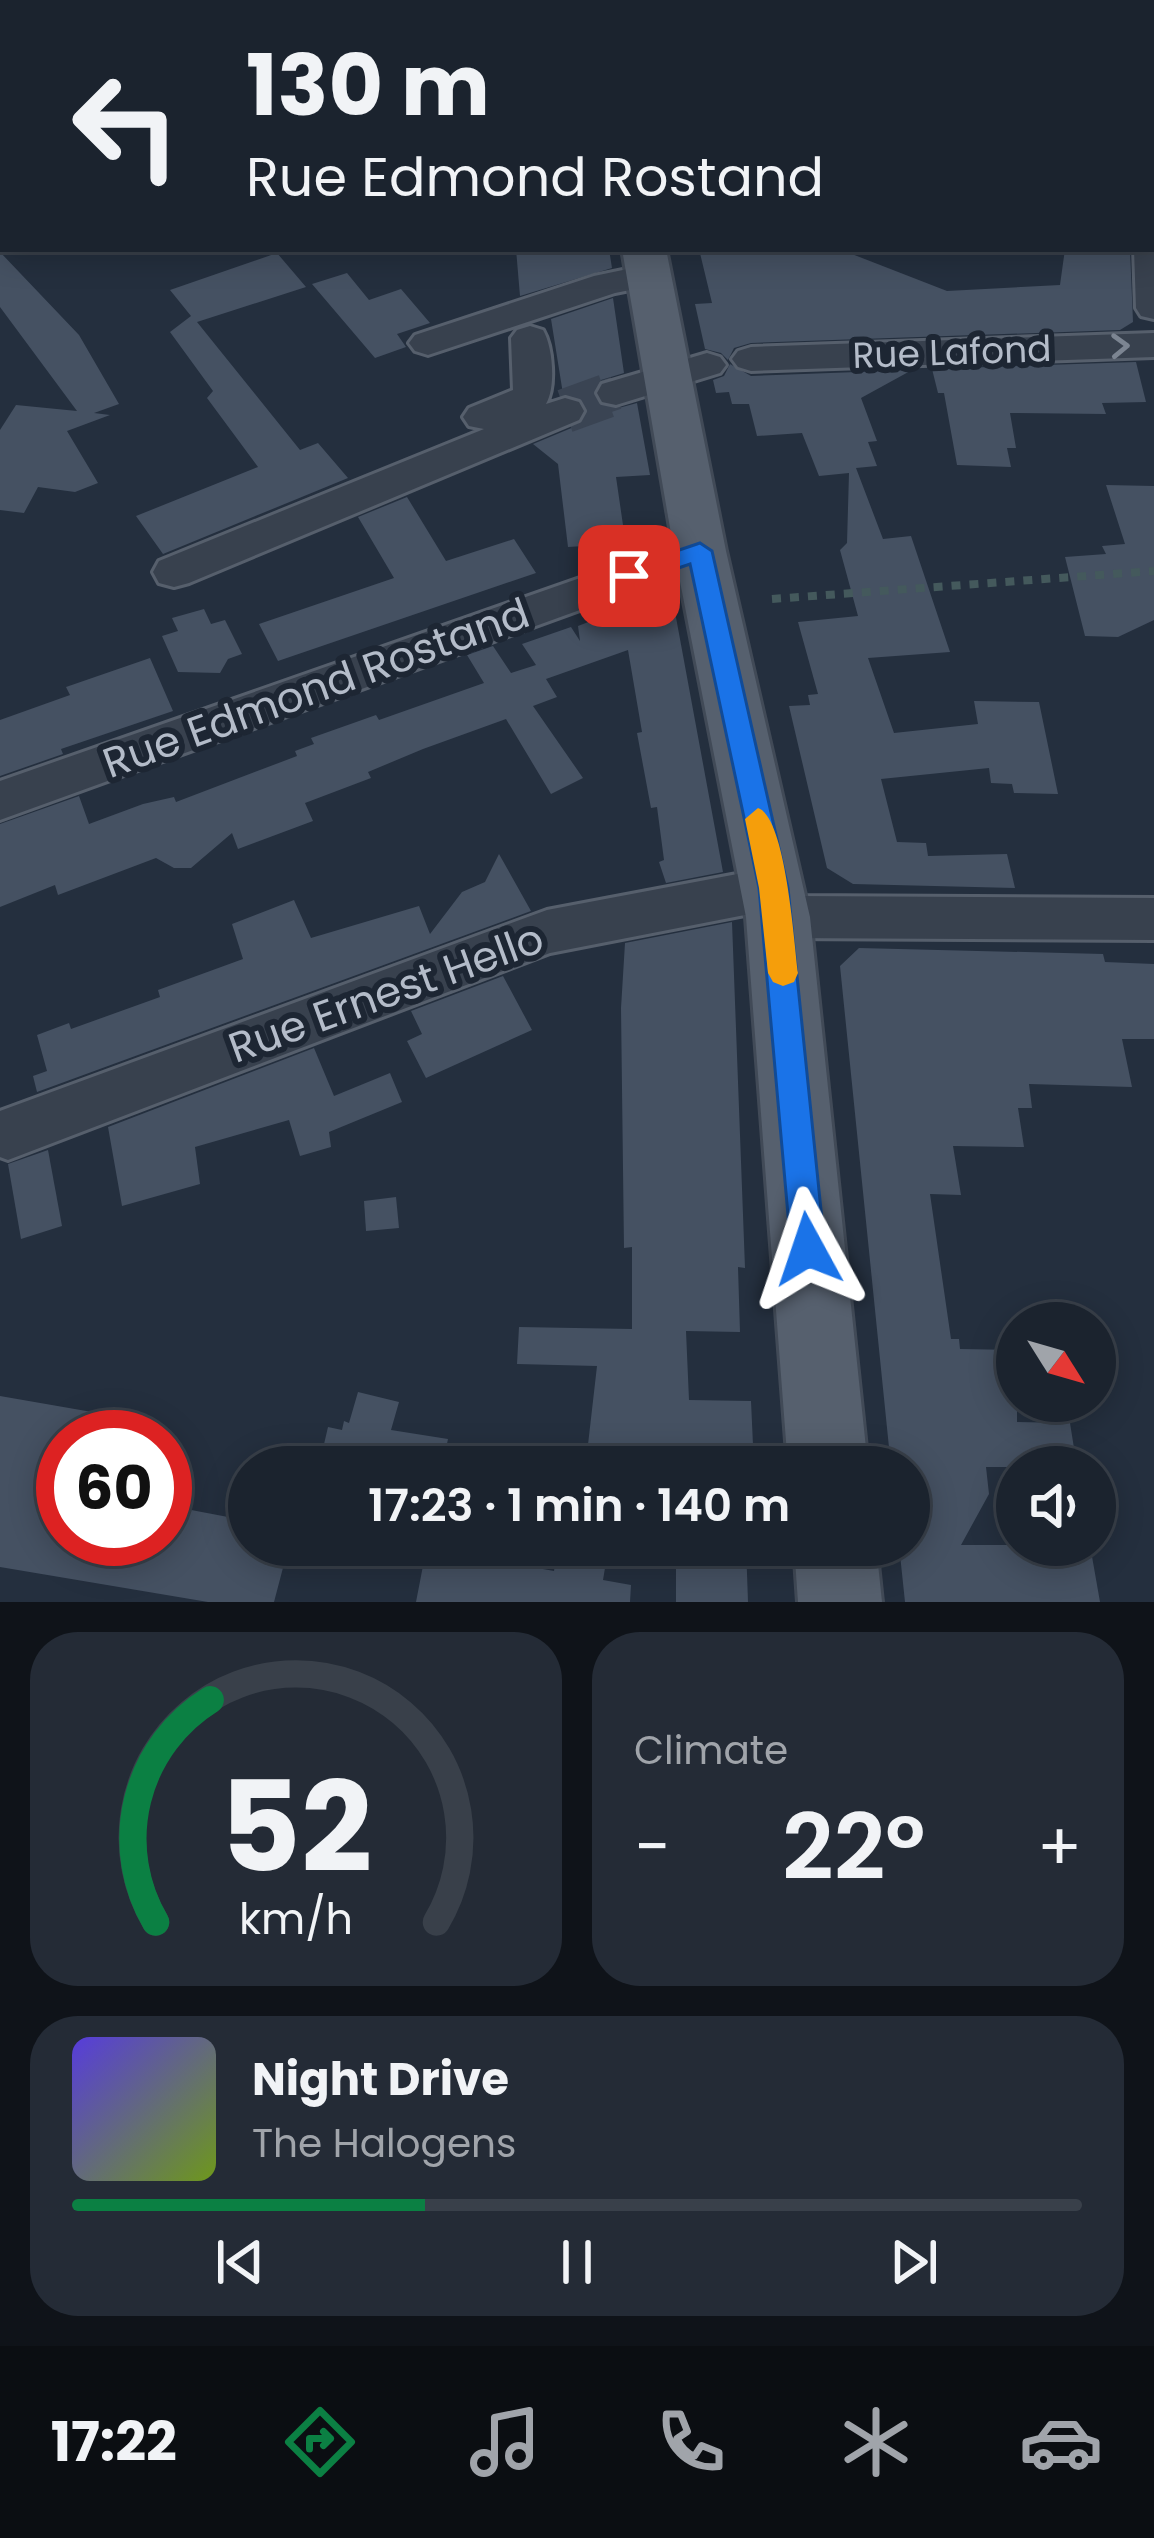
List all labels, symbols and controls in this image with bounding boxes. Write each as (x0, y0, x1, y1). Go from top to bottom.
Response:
text: 130 m (246, 27, 490, 144)
icon: left (48, 48, 204, 204)
text: Rue Edmond Rostand (246, 139, 824, 215)
street label: Rue Lafond (852, 323, 1052, 381)
one-way arrow (1111, 333, 1130, 359)
pin (578, 525, 680, 627)
icon: arrive (596, 543, 662, 609)
street label: Rue Edmond Rostand (95, 583, 537, 793)
street label: Rue Ernest Hello (220, 909, 552, 1077)
position arrow (745, 1186, 871, 1312)
north arrow (996, 1302, 1116, 1422)
map controls (996, 1302, 1116, 1566)
speed limit sign: 60 (36, 1410, 192, 1566)
button: sound (996, 1446, 1116, 1566)
text: 17:23 · 1 min · 140 m (368, 1474, 790, 1537)
text: Climate (634, 1723, 788, 1778)
text: 52 (220, 1740, 372, 1915)
text: 22° (782, 1784, 925, 1911)
text: − (634, 1801, 670, 1893)
text: + (1037, 1801, 1082, 1893)
text: km/h (239, 1889, 353, 1949)
text: Night Drive (252, 2048, 509, 2111)
text: The Halogens (252, 2116, 516, 2171)
icon: previous (207, 2229, 273, 2295)
icon: pause (544, 2229, 610, 2295)
icon: next (881, 2229, 947, 2295)
icon: directions (278, 2400, 362, 2484)
icon: music (463, 2400, 547, 2484)
icon: phone (649, 2400, 733, 2484)
icon: climate (834, 2400, 918, 2484)
icon: car (1019, 2400, 1103, 2484)
text: 17:22 (51, 2404, 177, 2480)

